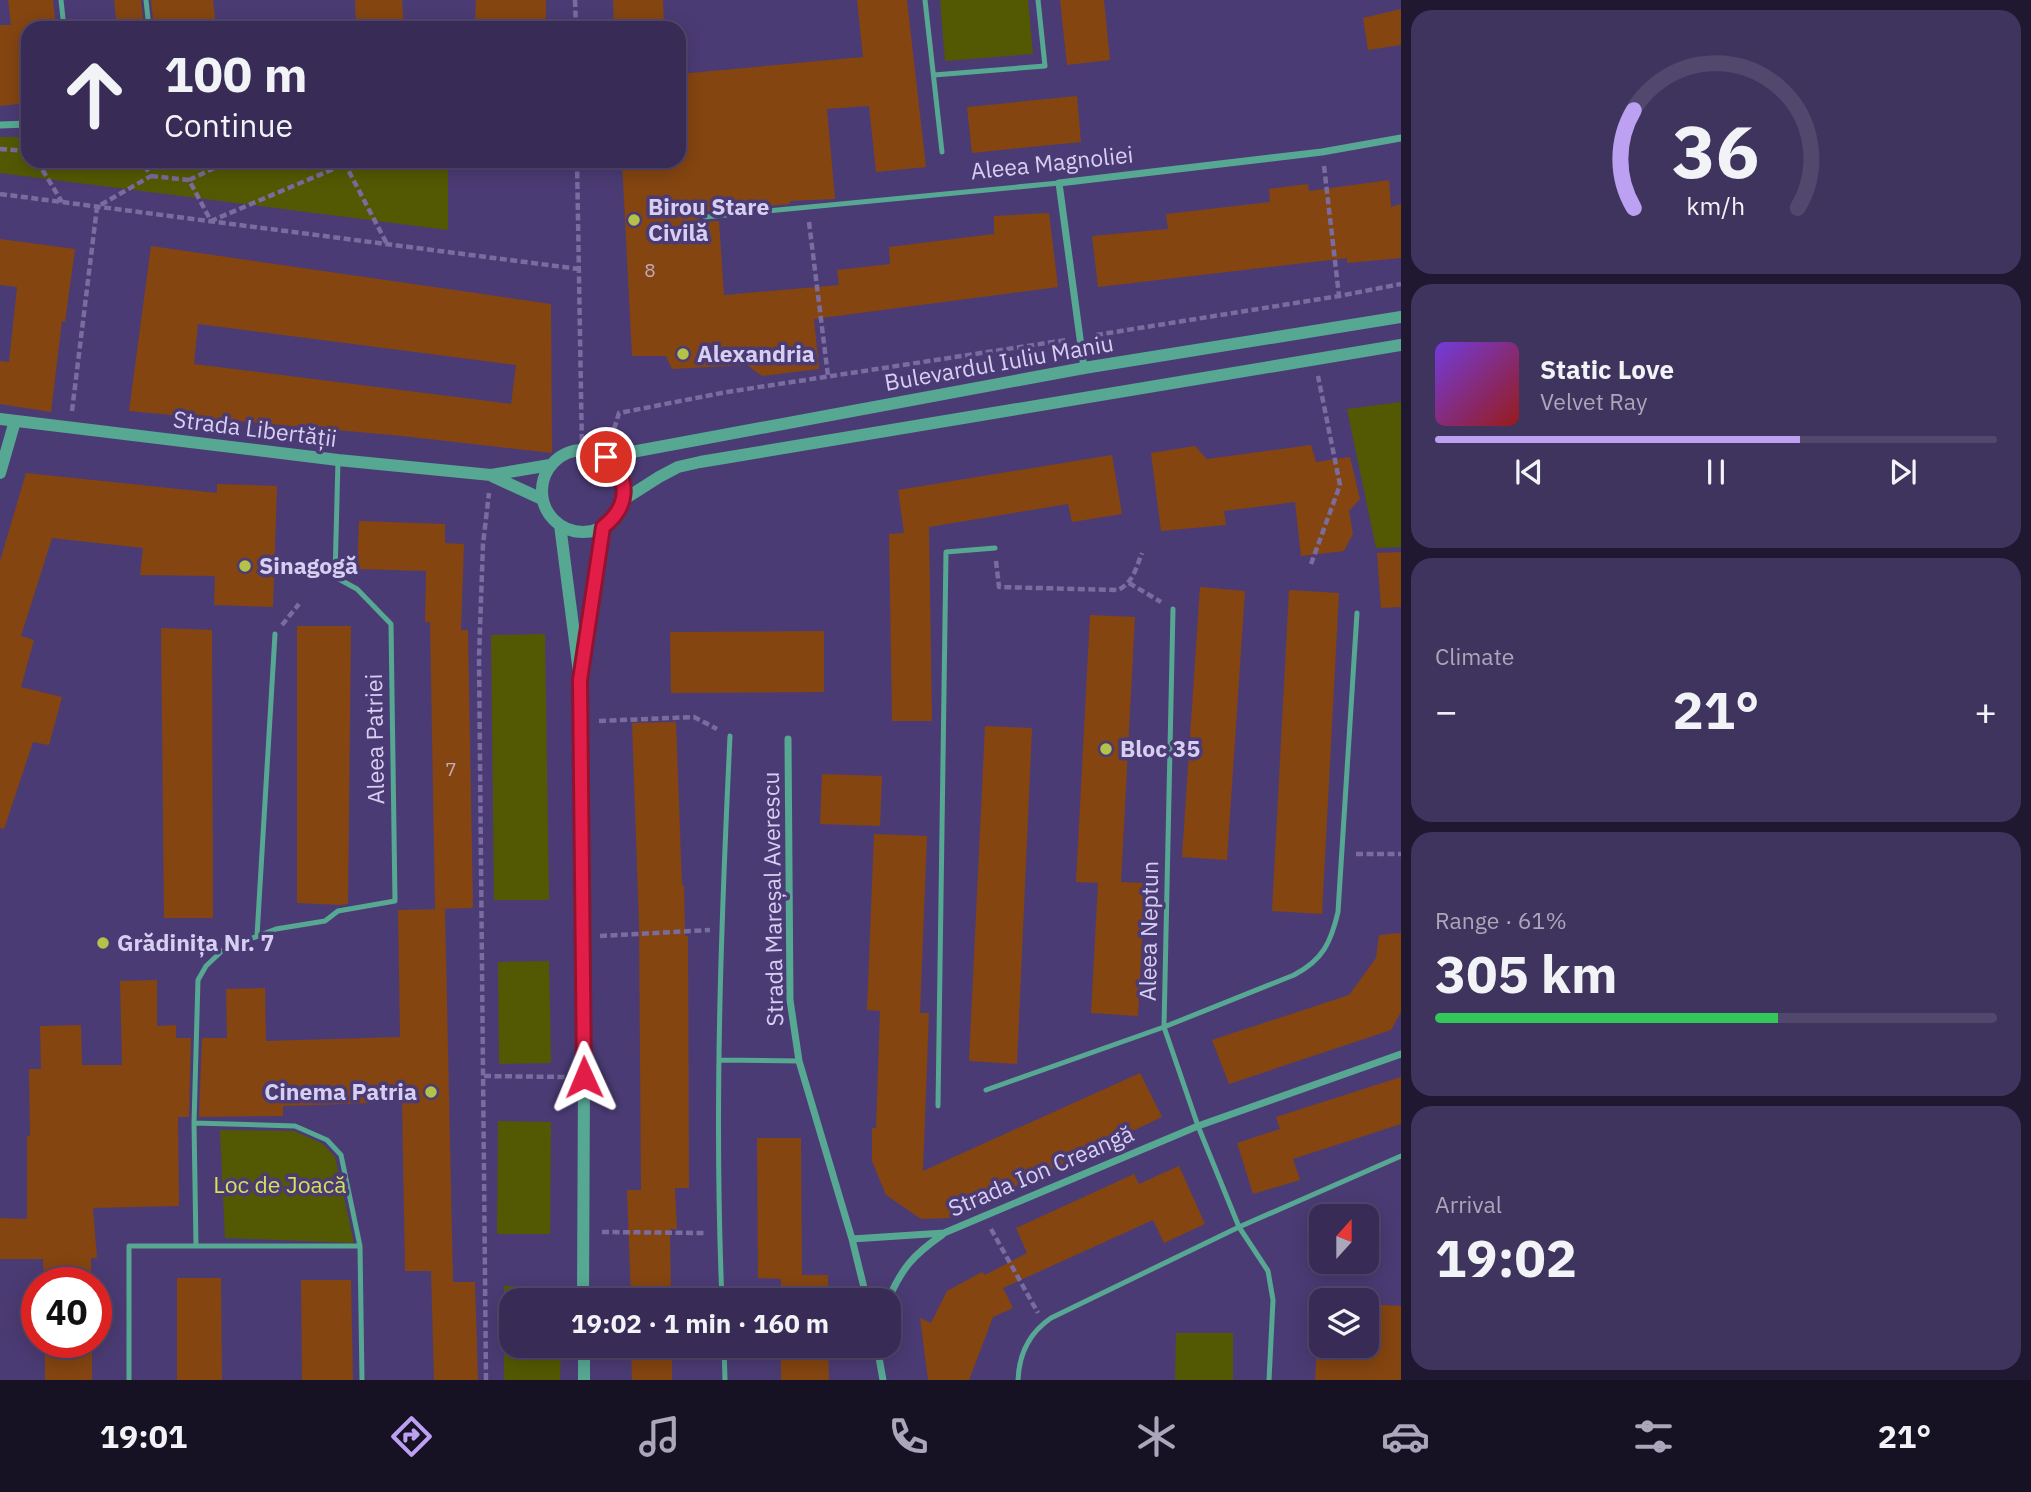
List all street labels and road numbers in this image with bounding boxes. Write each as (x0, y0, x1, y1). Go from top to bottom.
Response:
street label: Aleea Magnoliei (969, 139, 1135, 185)
street label: Bulevardul Iuliu Maniu (882, 327, 1116, 397)
street label: Strada Libertății (171, 403, 339, 453)
street label: Aleea Patriei (358, 673, 390, 805)
street label: Strada Mareșal Averescu (755, 771, 789, 1027)
street label: Aleea Neptun (1132, 861, 1164, 1001)
street label: Strada Ion Creangă (943, 1117, 1138, 1223)

